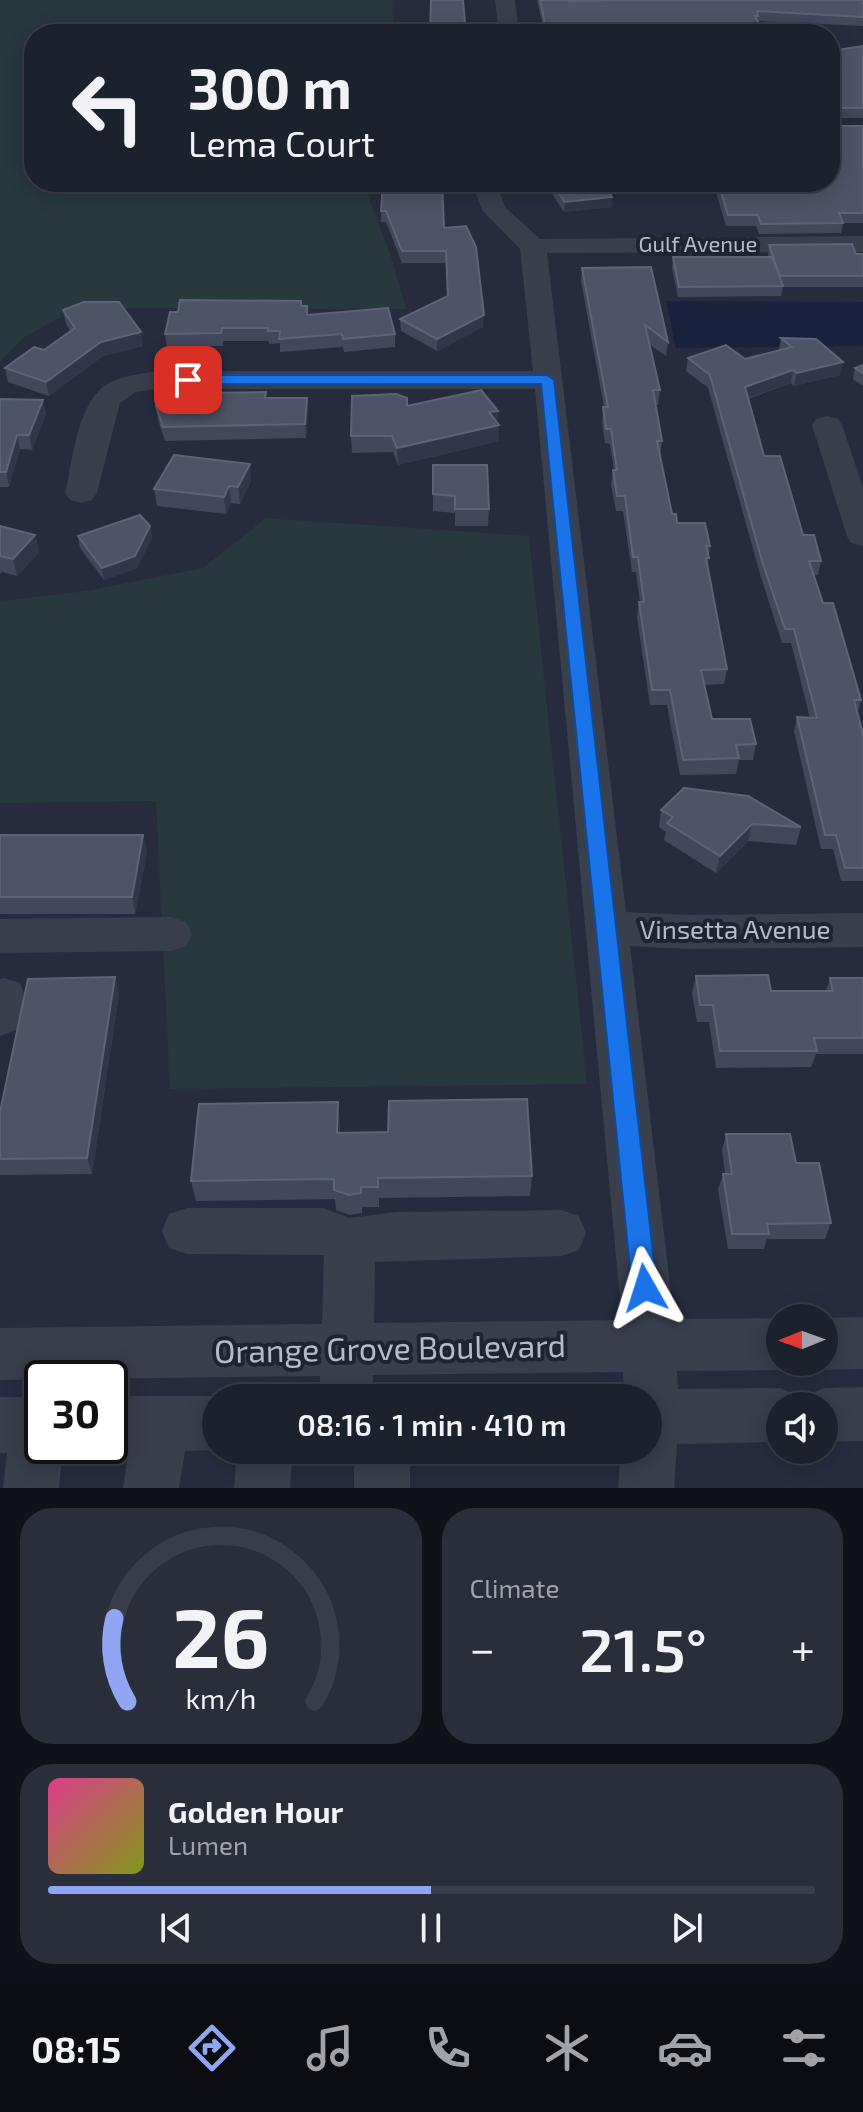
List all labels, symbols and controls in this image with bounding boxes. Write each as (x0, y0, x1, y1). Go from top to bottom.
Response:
text: 300 m (188, 53, 352, 120)
icon: left (56, 56, 160, 160)
text: Lema Court (188, 121, 375, 164)
street label: Gulf Avenue (639, 230, 757, 256)
pin (154, 346, 222, 414)
icon: arrive (166, 358, 210, 402)
street label: Vinsetta Avenue (640, 913, 830, 944)
position arrow (603, 1246, 687, 1330)
north arrow (766, 1304, 838, 1376)
map controls (766, 1304, 838, 1464)
street label: Orange Grove Boulevard (214, 1325, 566, 1369)
speed limit sign: 30 (24, 1360, 128, 1464)
button: sound (766, 1392, 838, 1464)
text: 08:16 · 1 min · 410 m (297, 1406, 567, 1442)
text: Climate (470, 1572, 559, 1603)
text: 26 (172, 1585, 269, 1685)
text: 21.5° (579, 1612, 707, 1684)
text: − (470, 1621, 495, 1674)
text: + (791, 1621, 815, 1674)
text: km/h (185, 1680, 256, 1715)
text: Golden Hour (168, 1793, 343, 1829)
text: Lumen (168, 1829, 248, 1860)
icon: previous (154, 1906, 198, 1950)
icon: pause (409, 1906, 453, 1950)
icon: next (665, 1906, 709, 1950)
icon: directions (184, 2020, 240, 2076)
icon: music (302, 2020, 358, 2076)
icon: phone (420, 2020, 476, 2076)
icon: climate (539, 2020, 595, 2076)
icon: car (657, 2020, 713, 2076)
icon: filters (776, 2020, 832, 2076)
text: 08:15 (31, 2027, 121, 2070)

